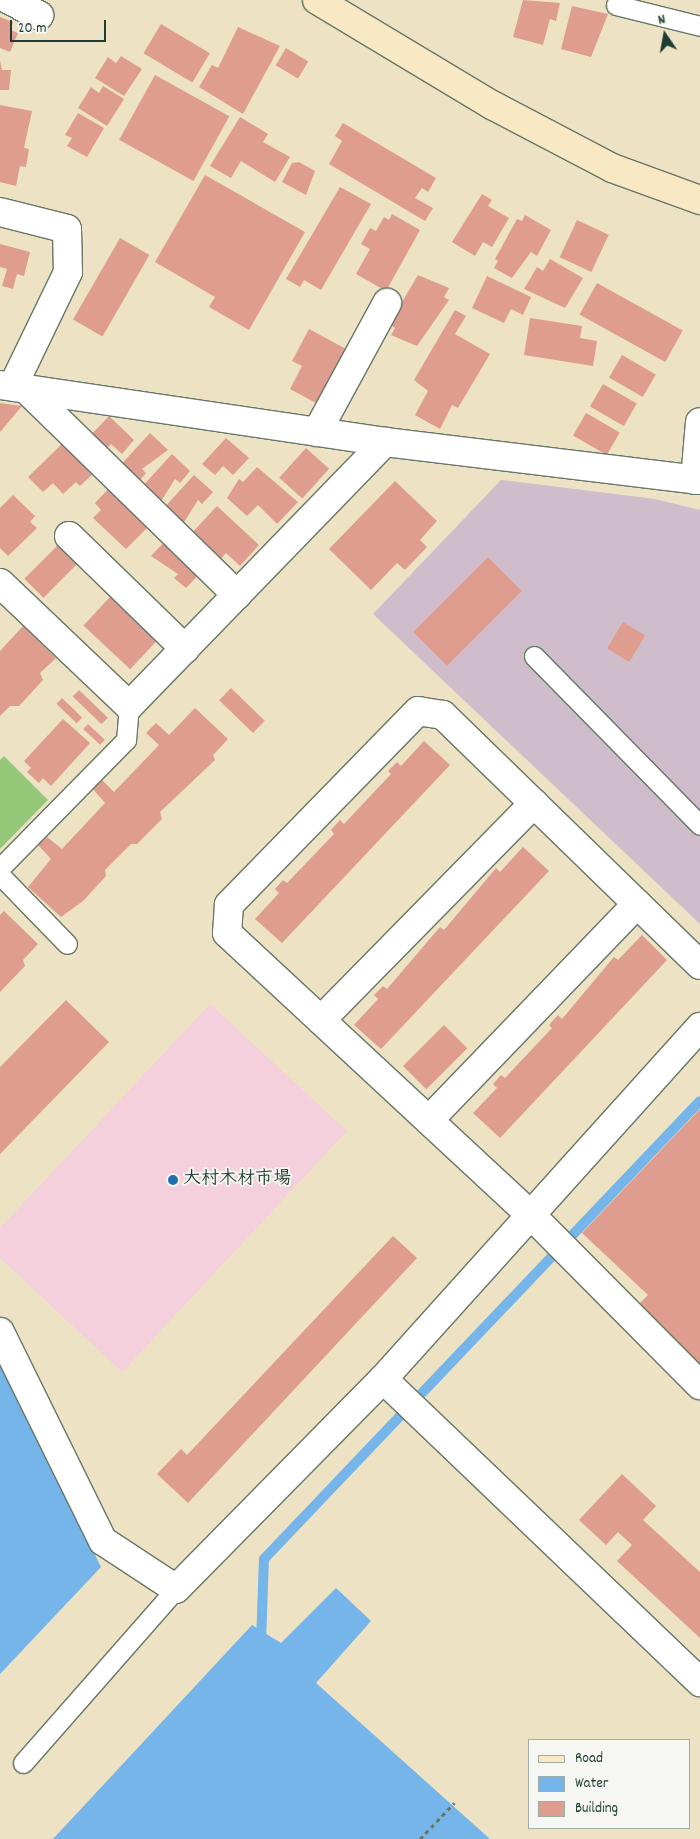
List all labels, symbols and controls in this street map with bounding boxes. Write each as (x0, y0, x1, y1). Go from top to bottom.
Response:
scale bar (12, 10, 109, 42)
north arrow (640, 10, 690, 60)
text: N (656, 10, 667, 31)
text: 20 m (18, 18, 46, 40)
place label: 大村木材市場 (183, 1169, 291, 1191)
marker: 大村木材市場 (167, 1174, 179, 1186)
legend (528, 1739, 690, 1829)
text: Road (575, 1748, 603, 1770)
text: Water (575, 1773, 608, 1795)
text: Building (575, 1798, 618, 1820)

